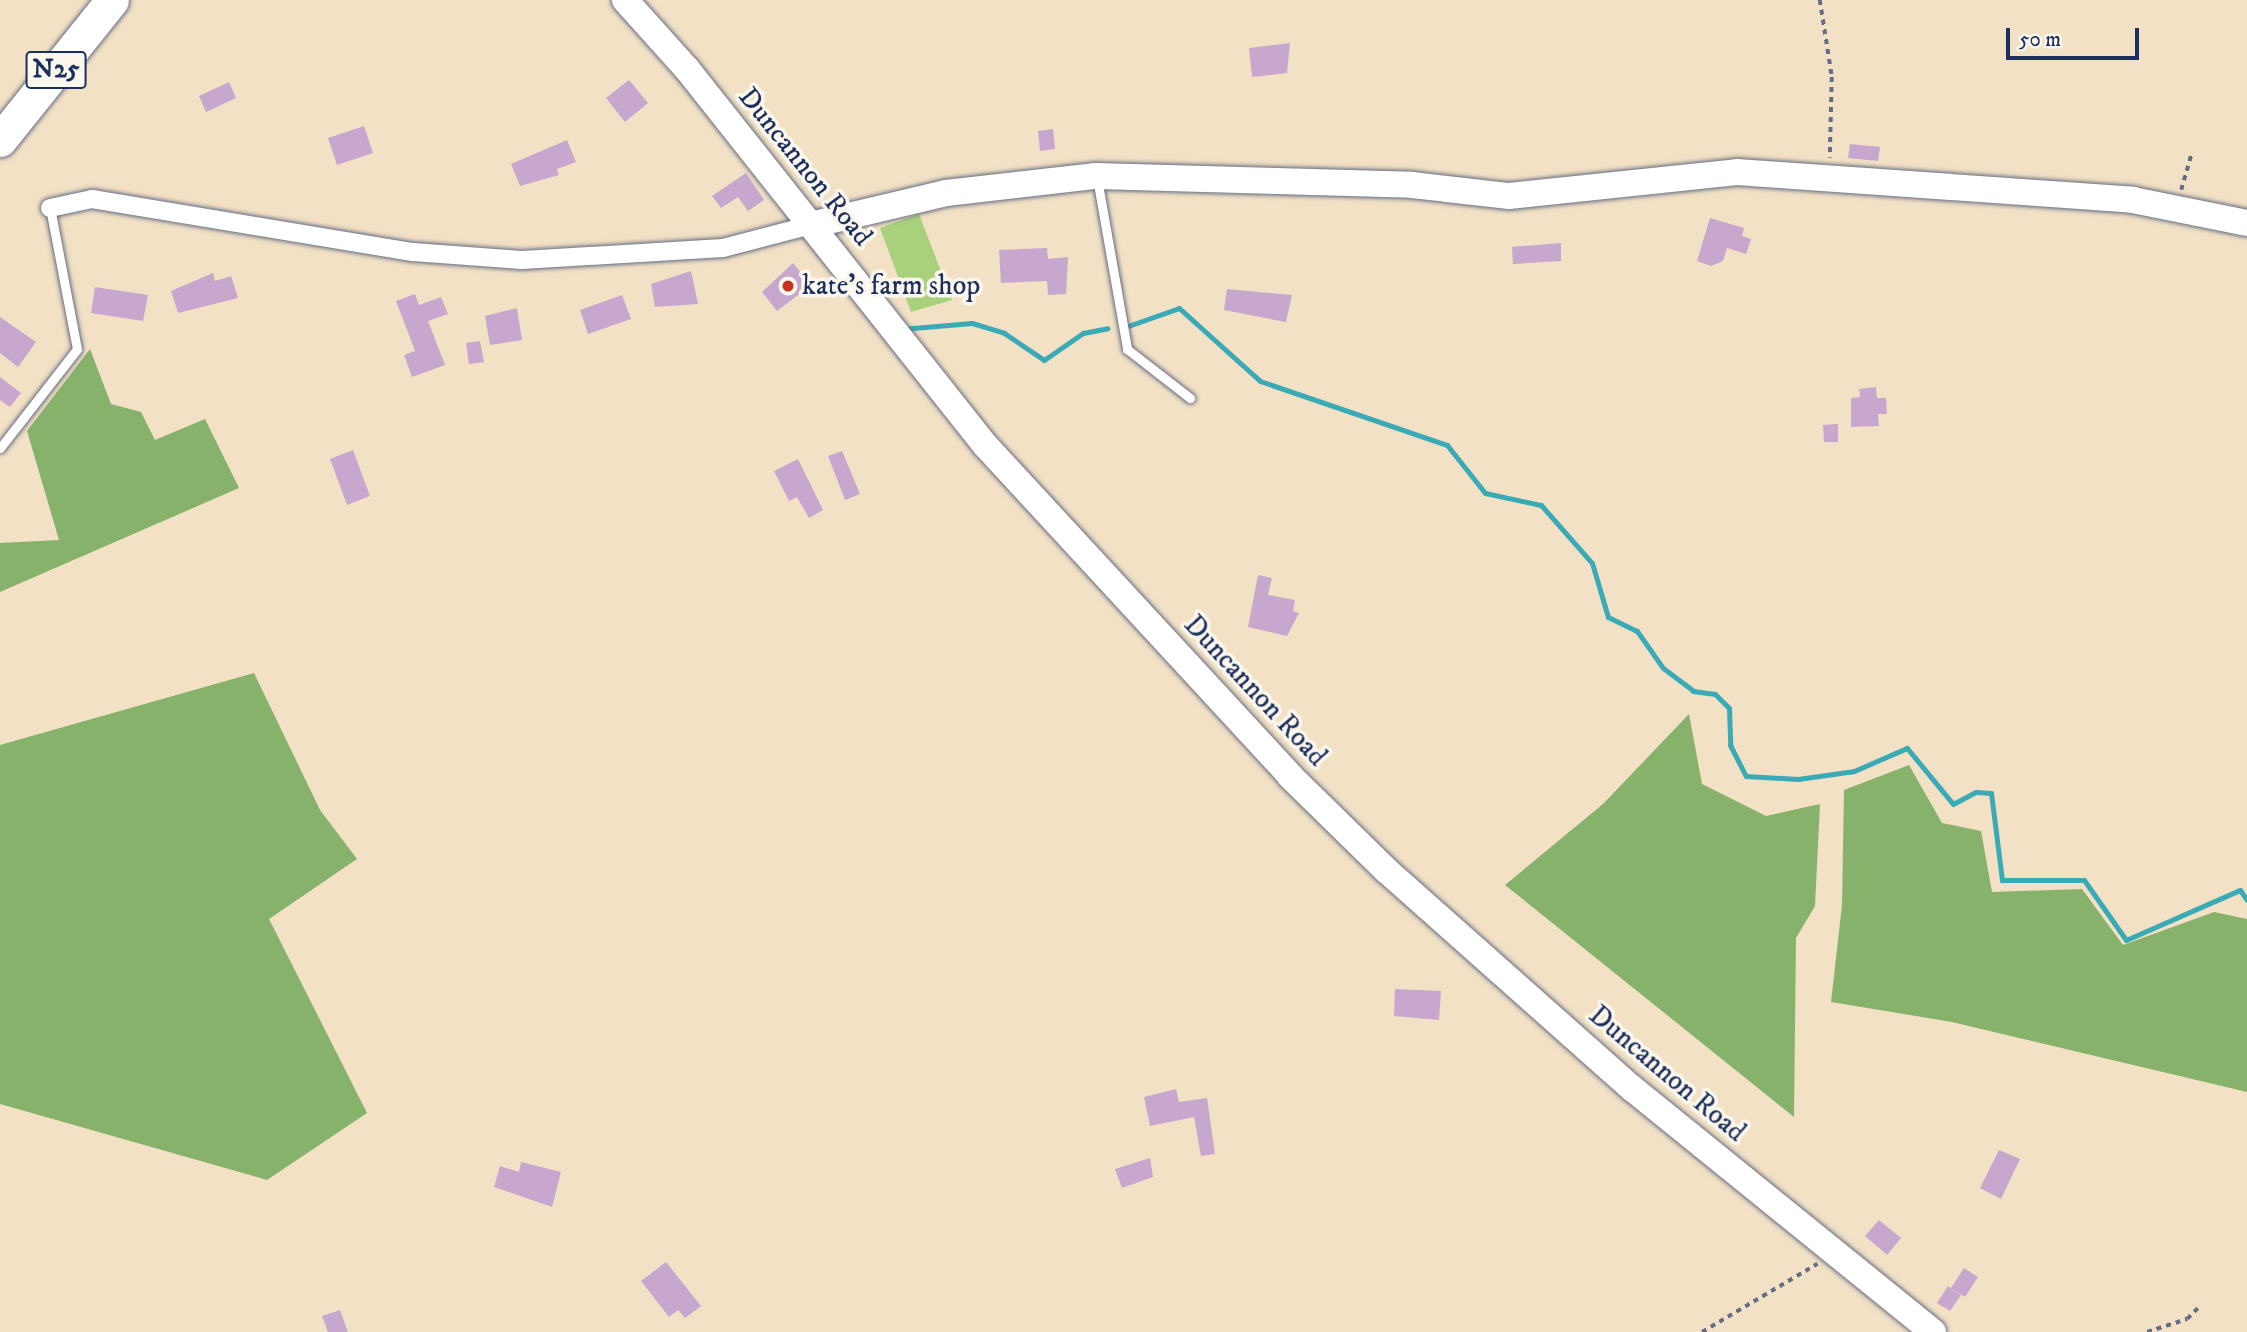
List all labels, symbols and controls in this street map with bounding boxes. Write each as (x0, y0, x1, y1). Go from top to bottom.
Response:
scale bar (2009, 14, 2142, 58)
text: 50 m (2019, 27, 2061, 53)
road number: N25 (24, 48, 88, 92)
street label: Duncannon Road (731, 81, 879, 253)
place label: kate's farm shop (802, 269, 980, 303)
marker: kate's farm shop (780, 278, 796, 294)
street label: Duncannon Road (1176, 609, 1334, 773)
street label: Duncannon Road (1582, 999, 1752, 1149)

